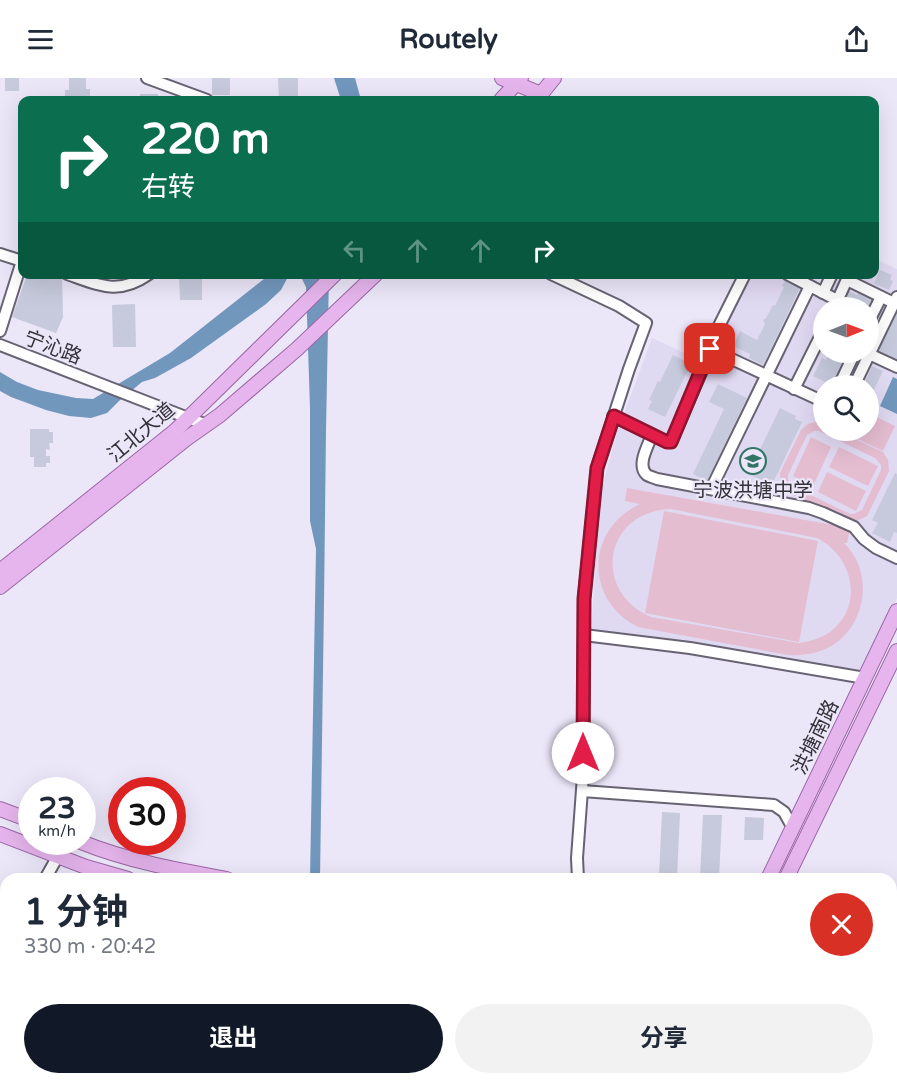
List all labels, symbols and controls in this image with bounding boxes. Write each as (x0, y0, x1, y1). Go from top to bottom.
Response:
icon: menu (24, 23, 57, 56)
text: Routely (399, 23, 498, 56)
icon: share (840, 23, 873, 56)
text: 220 m (141, 114, 270, 165)
icon: right (42, 120, 120, 198)
text: 右转 (141, 171, 195, 204)
icon: left (338, 234, 371, 267)
icon: ahead (401, 234, 434, 267)
icon: ahead (464, 234, 497, 267)
icon: right (527, 234, 560, 267)
north arrow (813, 297, 879, 363)
map controls (813, 297, 879, 441)
pin (684, 323, 735, 374)
street label: 宁沁路 (20, 326, 85, 370)
icon: arrive (693, 332, 726, 365)
button: search (813, 375, 879, 441)
street label: 江北大道 (103, 398, 180, 468)
school or university icon: 宁波洪塘中学 (738, 446, 768, 476)
place label: 宁波洪塘中学 (693, 479, 813, 503)
street label: 洪塘南路 (788, 696, 844, 779)
position arrow (551, 721, 615, 785)
speed limit sign: 30 (108, 777, 186, 855)
text: 23 (38, 790, 76, 827)
text: km/h (38, 822, 76, 840)
text: 1 分钟 (24, 891, 128, 934)
button: close (810, 893, 873, 956)
text: 330 m · 20:42 (24, 935, 156, 959)
button: 退出 (24, 1004, 443, 1073)
button: 分享 (455, 1004, 873, 1073)

